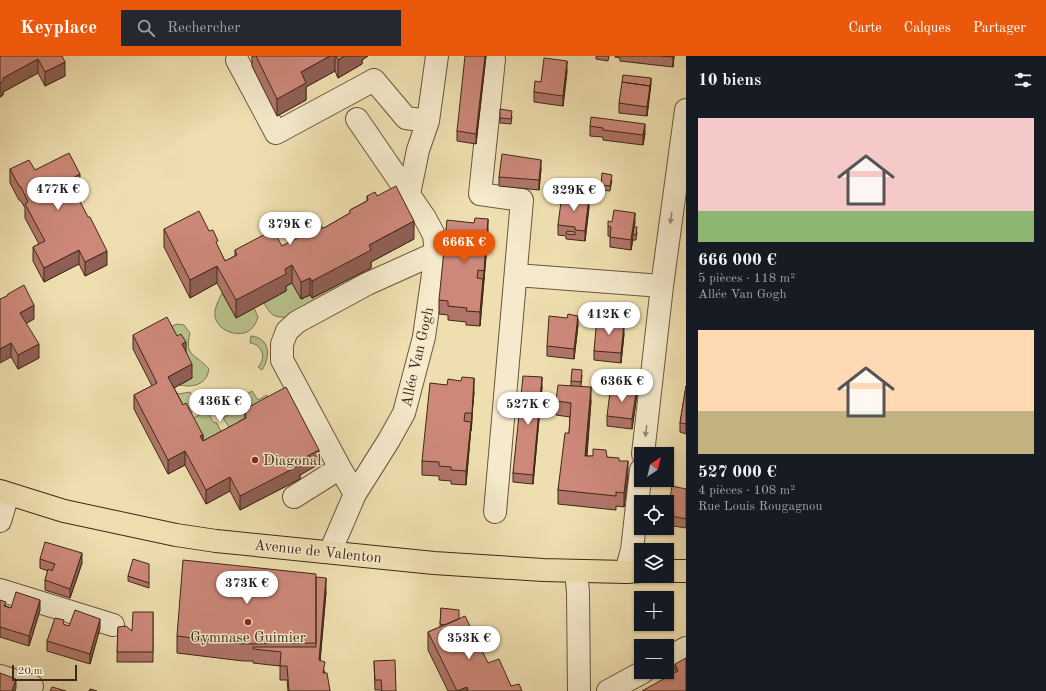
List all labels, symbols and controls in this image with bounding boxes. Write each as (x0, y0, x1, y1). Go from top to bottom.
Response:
search box (121, 10, 401, 46)
icon: search (135, 17, 157, 39)
text: Keyplace (20, 19, 97, 38)
text: Rechercher (167, 21, 240, 36)
text: Carte (848, 21, 882, 35)
text: Calques (904, 21, 951, 35)
text: Partager (973, 21, 1026, 35)
icon: filters (1012, 69, 1034, 91)
text: 10 biens (698, 72, 761, 89)
icon: home (830, 144, 902, 216)
pin: 477K € (25, 177, 91, 211)
pin: 329K € (541, 178, 607, 212)
text: 477K € (36, 183, 80, 196)
text: 329K € (552, 184, 596, 197)
pin: 379K € (257, 212, 323, 246)
one-way arrow (668, 212, 674, 224)
text: 379K € (268, 218, 312, 231)
pin: 666K € (431, 230, 497, 264)
text: 666K € (442, 236, 486, 249)
text: 666 000 € (698, 252, 777, 269)
text: 5 pièces · 118 m² (698, 272, 795, 285)
text: Allée Van Gogh (698, 288, 787, 301)
pin: 412K € (576, 302, 642, 336)
street label: Allée Van Gogh (400, 306, 437, 409)
text: 412K € (587, 308, 631, 321)
icon: home (830, 356, 902, 428)
pin: 636K € (589, 369, 655, 403)
text: 636K € (600, 375, 644, 388)
pin: 436K € (187, 389, 253, 423)
pin: 527K € (495, 392, 561, 426)
text: 436K € (198, 395, 242, 408)
text: 527K € (506, 398, 550, 411)
one-way arrow (642, 425, 649, 437)
north arrow (634, 447, 674, 487)
map controls (634, 447, 674, 679)
place label: Diagonal (263, 454, 321, 469)
marker: Diagonal (250, 455, 260, 465)
text: 527 000 € (698, 464, 777, 481)
text: 4 pièces · 108 m² (698, 484, 795, 497)
button: locate (634, 495, 674, 535)
text: Rue Louis Rougagnou (698, 500, 822, 513)
street label: Avenue de Valenton (253, 538, 382, 567)
button: layers (634, 543, 674, 583)
pin: 373K € (214, 571, 280, 605)
text: 373K € (225, 577, 269, 590)
button: + (634, 591, 674, 631)
marker: Gymnase Guimier (243, 617, 253, 627)
pin: 353K € (436, 626, 502, 660)
place label: Gymnase Guimier (190, 631, 306, 646)
text: 353K € (447, 632, 491, 645)
button: − (634, 639, 674, 679)
scale bar (12, 663, 77, 682)
text: 20 m (18, 666, 43, 677)

